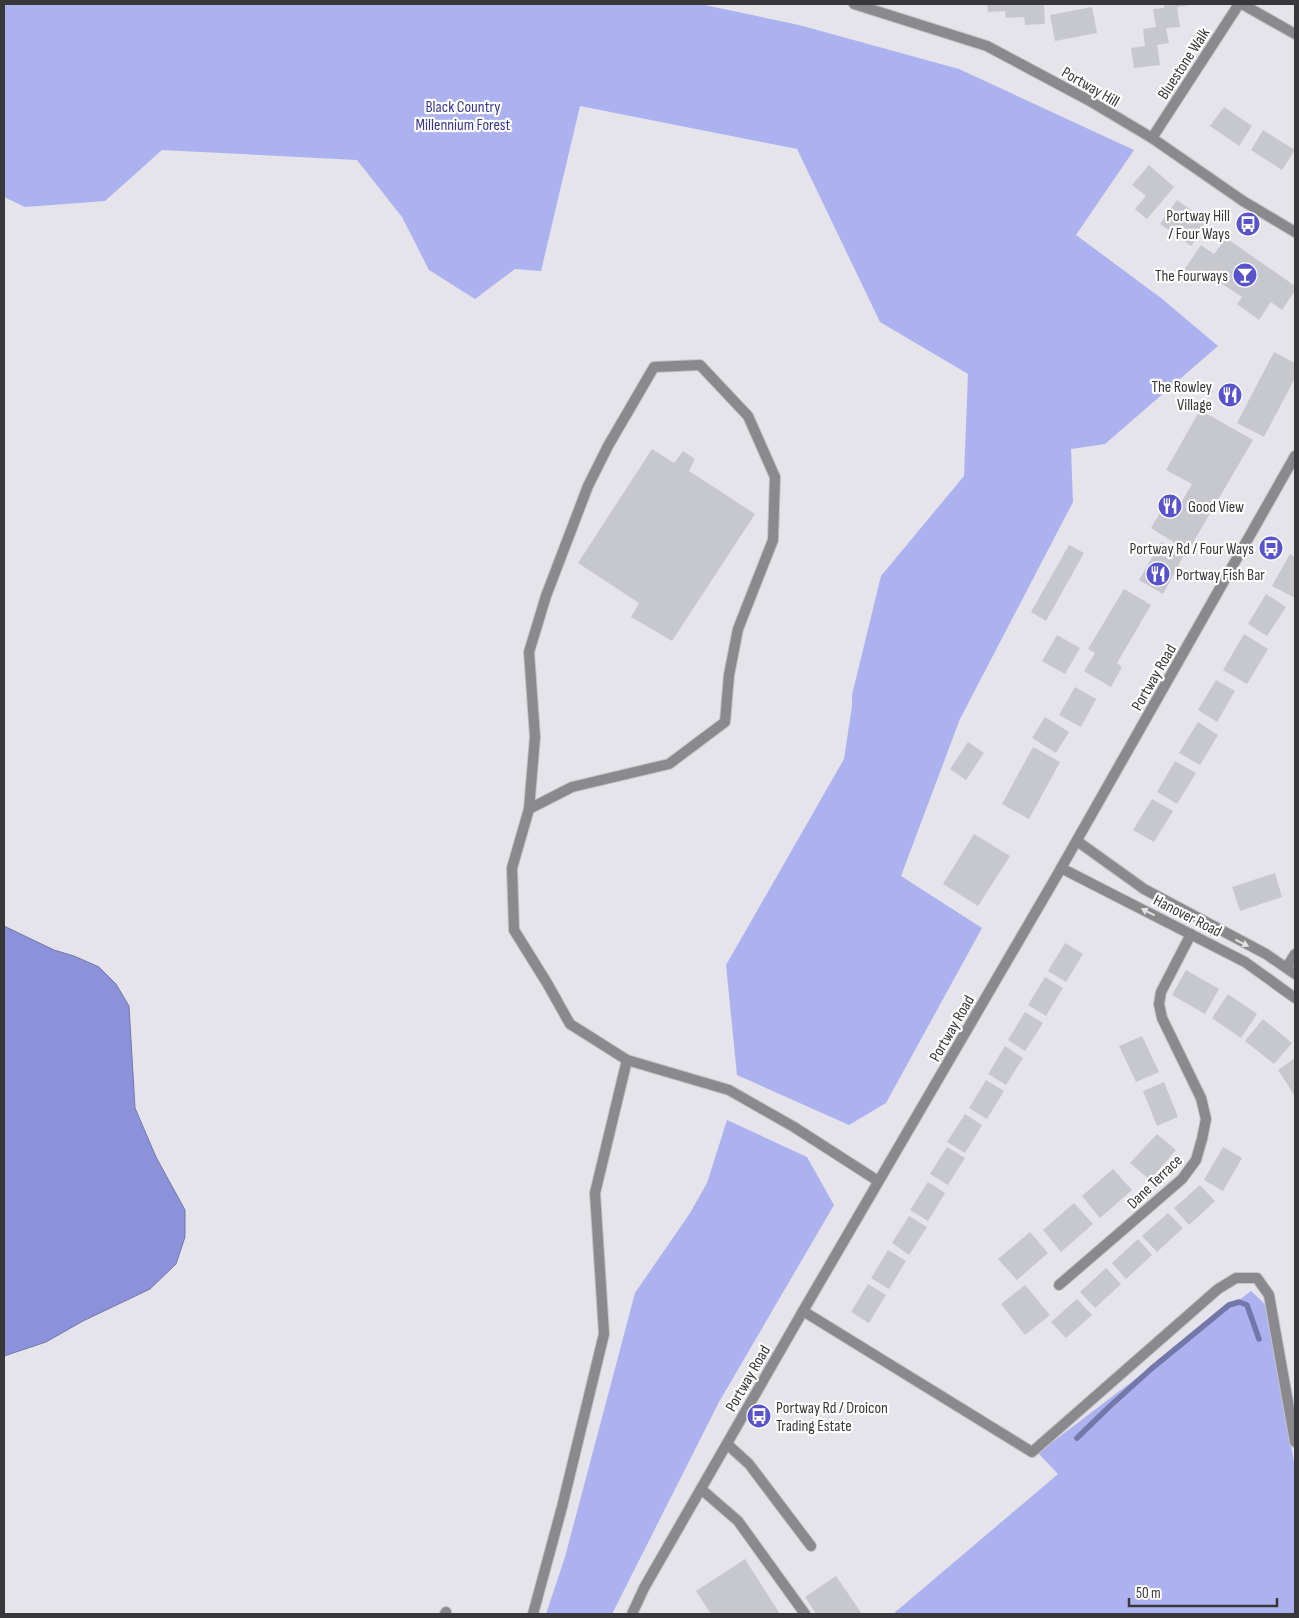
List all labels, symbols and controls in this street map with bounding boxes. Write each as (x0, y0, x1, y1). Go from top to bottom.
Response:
street label: Bluestone Walk (1154, 24, 1214, 103)
street label: Portway Hill (1058, 63, 1123, 111)
park label: Black Country Millennium Forest (416, 98, 511, 135)
place label: Portway Hill / Four Ways (1166, 207, 1230, 244)
bus stop icon: Portway Hill / Four Ways (1235, 211, 1261, 237)
bar icon: The Fourways (1232, 262, 1258, 288)
place label: The Fourways (1155, 267, 1228, 286)
place label: The Rowley Village (1152, 378, 1212, 415)
restaurant icon: The Rowley Village (1217, 382, 1243, 408)
restaurant icon: Good View (1157, 493, 1183, 519)
place label: Good View (1188, 498, 1244, 517)
bus stop icon: Portway Rd / Four Ways (1258, 535, 1284, 561)
place label: Portway Rd / Four Ways (1130, 540, 1254, 559)
restaurant icon: Portway Fish Bar (1145, 561, 1171, 587)
place label: Portway Fish Bar (1176, 566, 1265, 585)
street label: Portway Road (1128, 641, 1181, 714)
street label: Hanover Road (1150, 891, 1225, 942)
one-way arrow (1141, 908, 1155, 916)
one-way arrow (1235, 939, 1249, 947)
street label: Portway Road (926, 992, 979, 1065)
street label: Dane Terrace (1123, 1151, 1187, 1213)
street label: Portway Road (722, 1342, 775, 1415)
place label: Portway Rd / Droicon Trading Estate (776, 1399, 888, 1436)
bus stop icon: Portway Rd / Droicon Trading Estate (746, 1403, 772, 1429)
scale bar (1129, 1576, 1276, 1608)
text: 50 m (1136, 1584, 1161, 1603)

